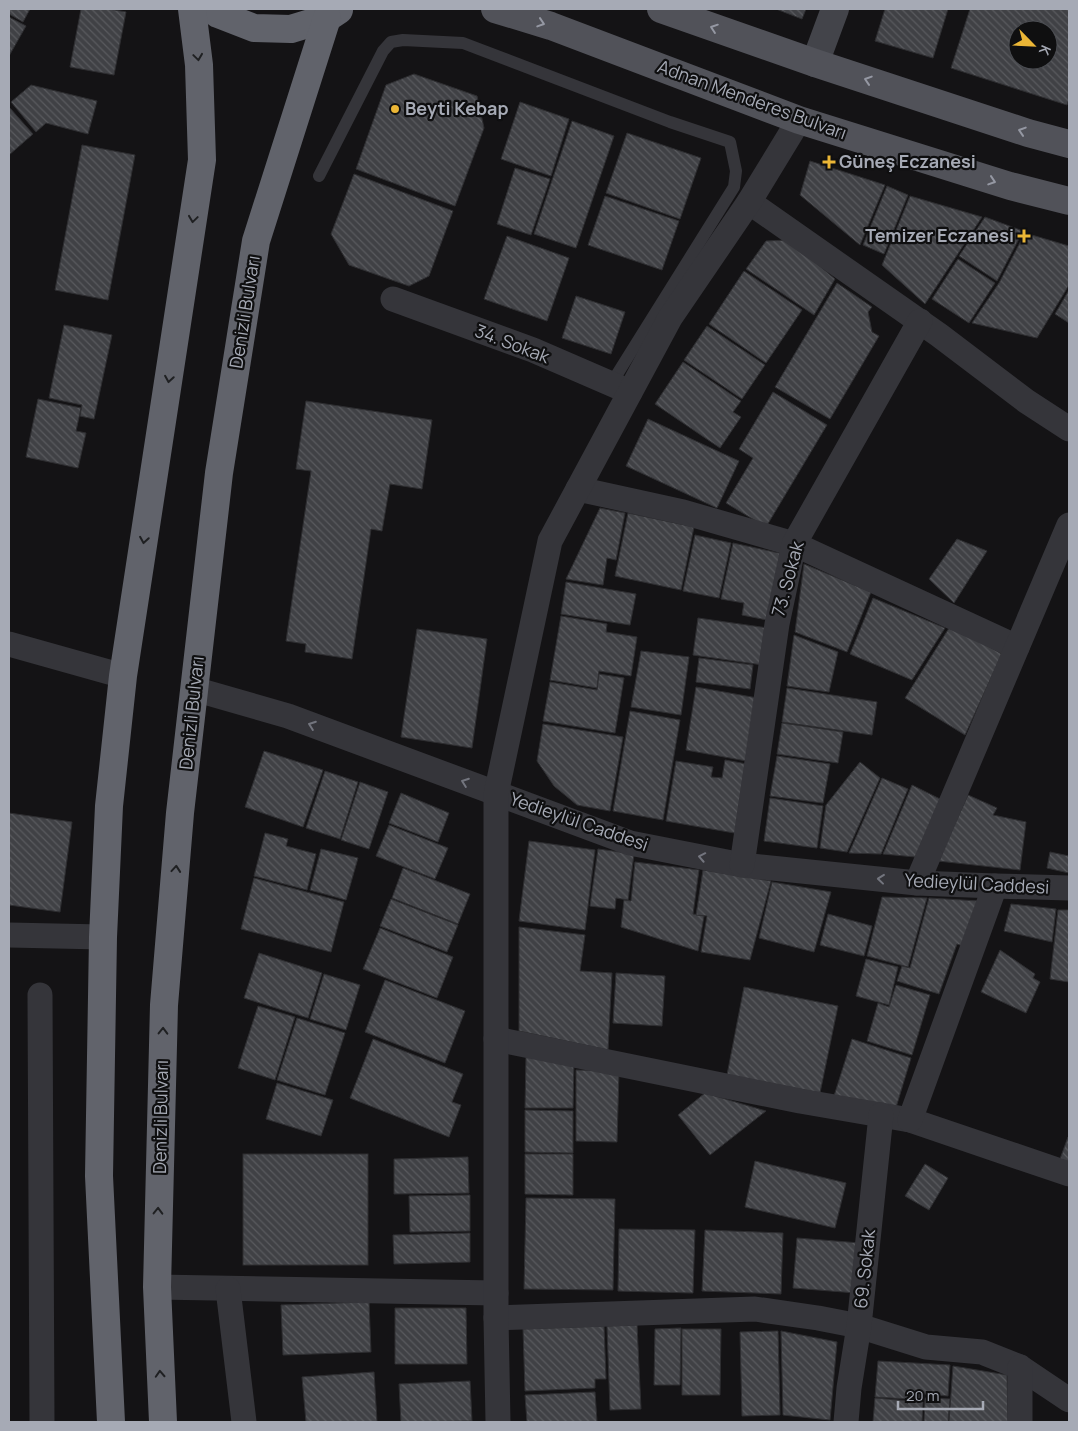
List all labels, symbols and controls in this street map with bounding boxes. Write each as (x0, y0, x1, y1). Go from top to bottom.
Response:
one-way arrow (537, 18, 545, 28)
north arrow (1008, 20, 1058, 70)
one-way arrow (711, 23, 719, 33)
text: K (1034, 42, 1056, 59)
one-way arrow (192, 53, 203, 61)
street label: Adnan Menderes Bulvarı (655, 54, 850, 144)
one-way arrow (864, 76, 873, 86)
place label: Beyti Kebap (405, 96, 509, 120)
marker: Beyti Kebap (389, 103, 401, 115)
one-way arrow (1019, 127, 1027, 137)
place label: Güneş Eczanesi (839, 149, 976, 173)
marker: Güneş Eczanesi (823, 156, 835, 168)
one-way arrow (987, 175, 996, 185)
one-way arrow (188, 215, 199, 223)
place label: Temizer Eczanesi (865, 223, 1014, 247)
marker: Temizer Eczanesi (1018, 230, 1030, 242)
street label: Denizli Bulvarı (223, 254, 265, 370)
street label: 34. Sokak (472, 318, 554, 369)
one-way arrow (164, 375, 174, 384)
one-way arrow (139, 536, 150, 544)
street label: 73. Sokak (766, 538, 809, 619)
street label: Denizli Bulvarı (173, 655, 209, 771)
one-way arrow (309, 721, 317, 731)
one-way arrow (461, 778, 469, 788)
street label: Yedieylül Caddesi (507, 786, 652, 856)
one-way arrow (698, 852, 707, 863)
one-way arrow (170, 865, 181, 873)
street label: Yedieylül Caddesi (904, 867, 1050, 899)
one-way arrow (877, 874, 885, 885)
one-way arrow (158, 1027, 168, 1034)
street label: Denizli Bulvarı (147, 1060, 173, 1174)
one-way arrow (153, 1207, 164, 1215)
street label: 69. Sokak (848, 1227, 880, 1310)
one-way arrow (155, 1369, 166, 1377)
scale bar (898, 1378, 983, 1410)
text: 20 m (906, 1385, 939, 1406)

